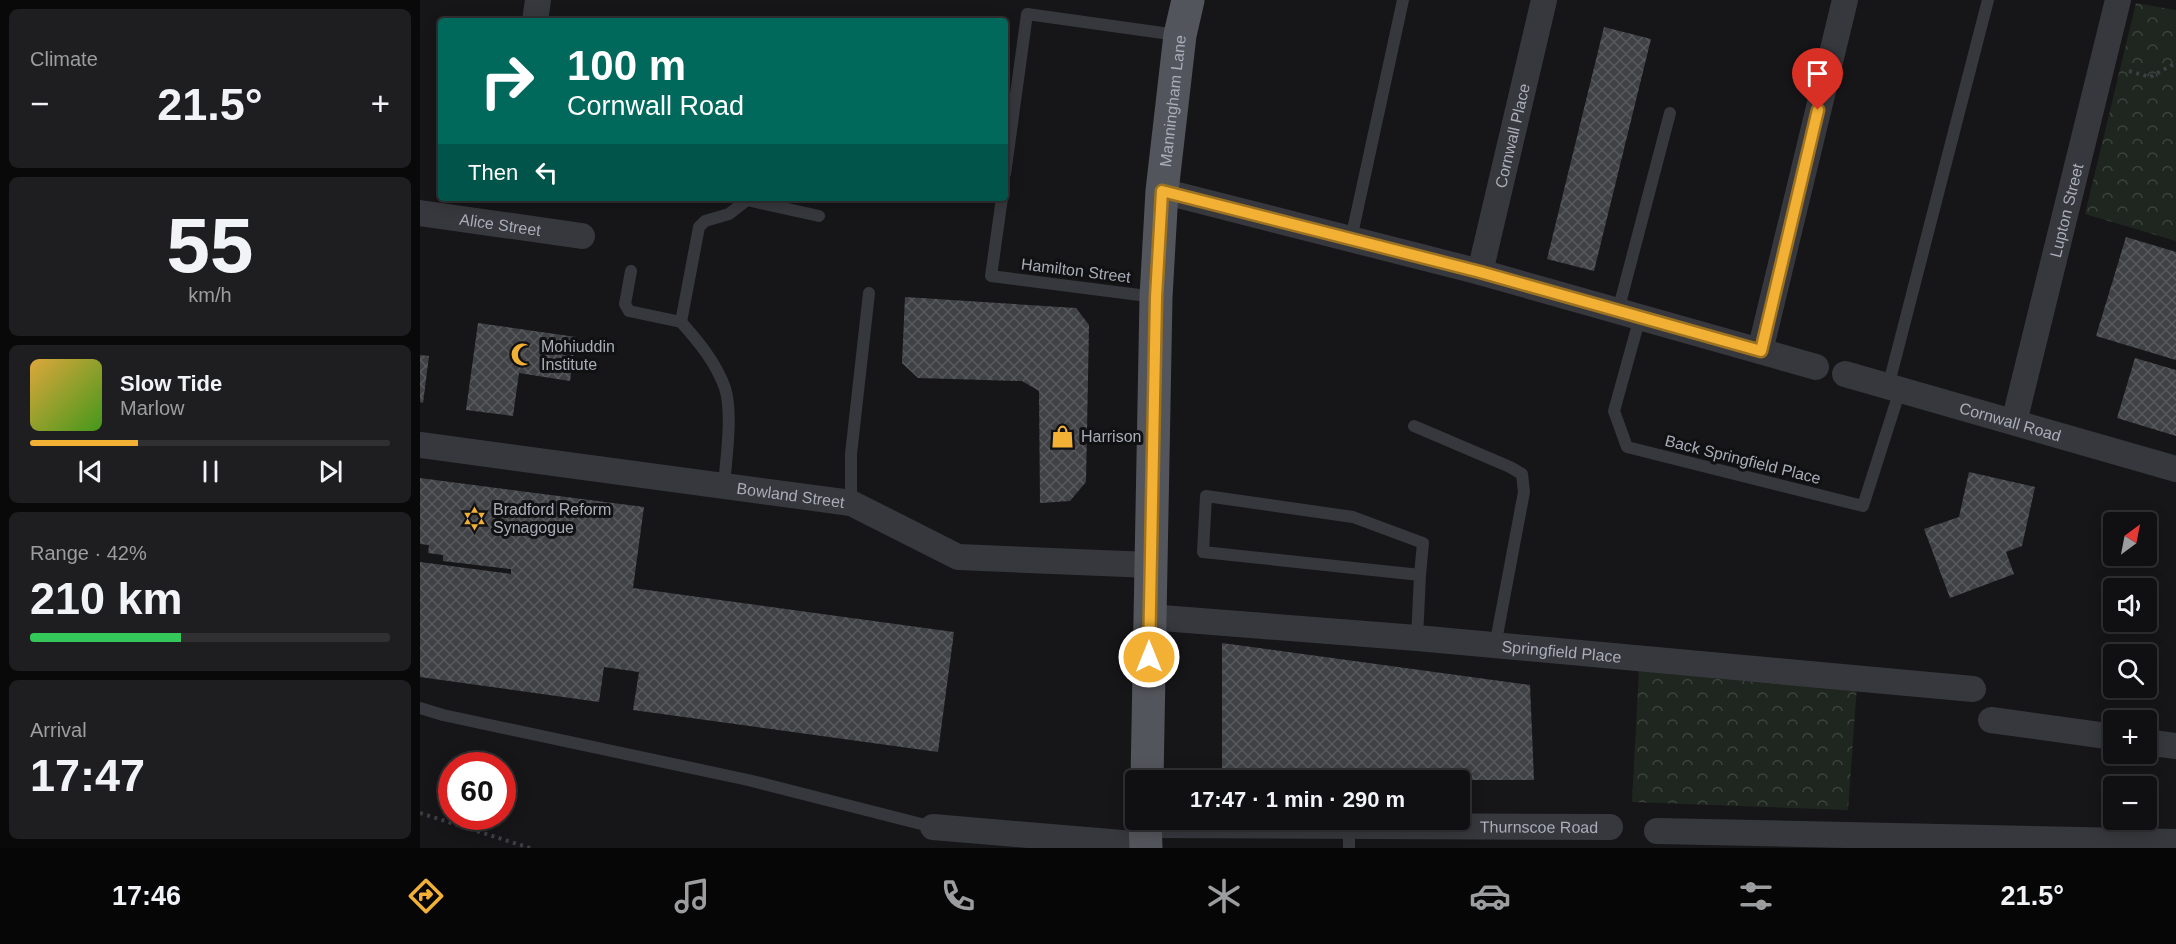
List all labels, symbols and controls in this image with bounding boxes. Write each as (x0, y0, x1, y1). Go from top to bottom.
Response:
street label: Manningham Lane (1157, 34, 1189, 168)
icon: right (468, 42, 546, 120)
text: 100 m (567, 42, 686, 89)
text: Climate (30, 48, 98, 70)
pin (1792, 48, 1843, 110)
icon: arrive (1801, 57, 1834, 90)
text: 21.5° (157, 79, 263, 130)
street label: Cornwall Place (1492, 82, 1533, 190)
text: − (30, 85, 49, 122)
text: + (371, 85, 390, 122)
text: Cornwall Road (567, 91, 744, 121)
icon: left (530, 156, 563, 189)
text: Then (468, 160, 518, 185)
street label: Lupton Street (2047, 161, 2087, 259)
text: 55 (167, 201, 253, 289)
street label: Alice Street (458, 211, 542, 239)
street label: Hamilton Street (1020, 255, 1132, 286)
text: km/h (188, 284, 232, 306)
place label: Mohiuddin Institute (541, 338, 615, 373)
mosque icon: Mohiuddin Institute (510, 342, 536, 368)
text: Slow Tide (120, 371, 222, 396)
text: Marlow (120, 397, 184, 419)
street label: Cornwall Road (1957, 399, 2063, 445)
shop icon: Harrison (1050, 423, 1076, 449)
place label: Harrison (1081, 428, 1141, 445)
street label: Back Springfield Place (1663, 432, 1823, 487)
icon: previous (74, 455, 107, 488)
icon: pause (194, 455, 227, 488)
icon: next (314, 455, 347, 488)
street label: Bowland Street (736, 480, 846, 511)
place label: Bradford Reform Synagogue (493, 501, 611, 536)
synagogue icon: Bradford Reform Synagogue (462, 505, 488, 531)
north arrow (2103, 512, 2157, 566)
map controls (2103, 512, 2157, 830)
text: Range · 42% (30, 542, 147, 564)
text: 210 km (30, 573, 183, 624)
button: sound (2103, 578, 2157, 632)
position arrow (1117, 625, 1181, 689)
street label: Springfield Place (1501, 638, 1622, 666)
button: search (2103, 644, 2157, 698)
button: + (2103, 710, 2157, 764)
text: Arrival (30, 719, 87, 741)
text: 17:47 (30, 750, 145, 801)
speed limit sign: 60 (438, 752, 516, 830)
button: − (2103, 776, 2157, 830)
text: 17:47 · 1 min · 290 m (1190, 787, 1405, 812)
street label: Thurnscoe Road (1480, 818, 1598, 836)
icon: directions (405, 875, 447, 917)
icon: music (671, 875, 713, 917)
icon: phone (937, 875, 979, 917)
icon: climate (1203, 875, 1245, 917)
icon: car (1469, 875, 1511, 917)
icon: filters (1735, 875, 1777, 917)
text: 17:46 (112, 881, 181, 911)
text: 21.5° (2001, 881, 2064, 911)

